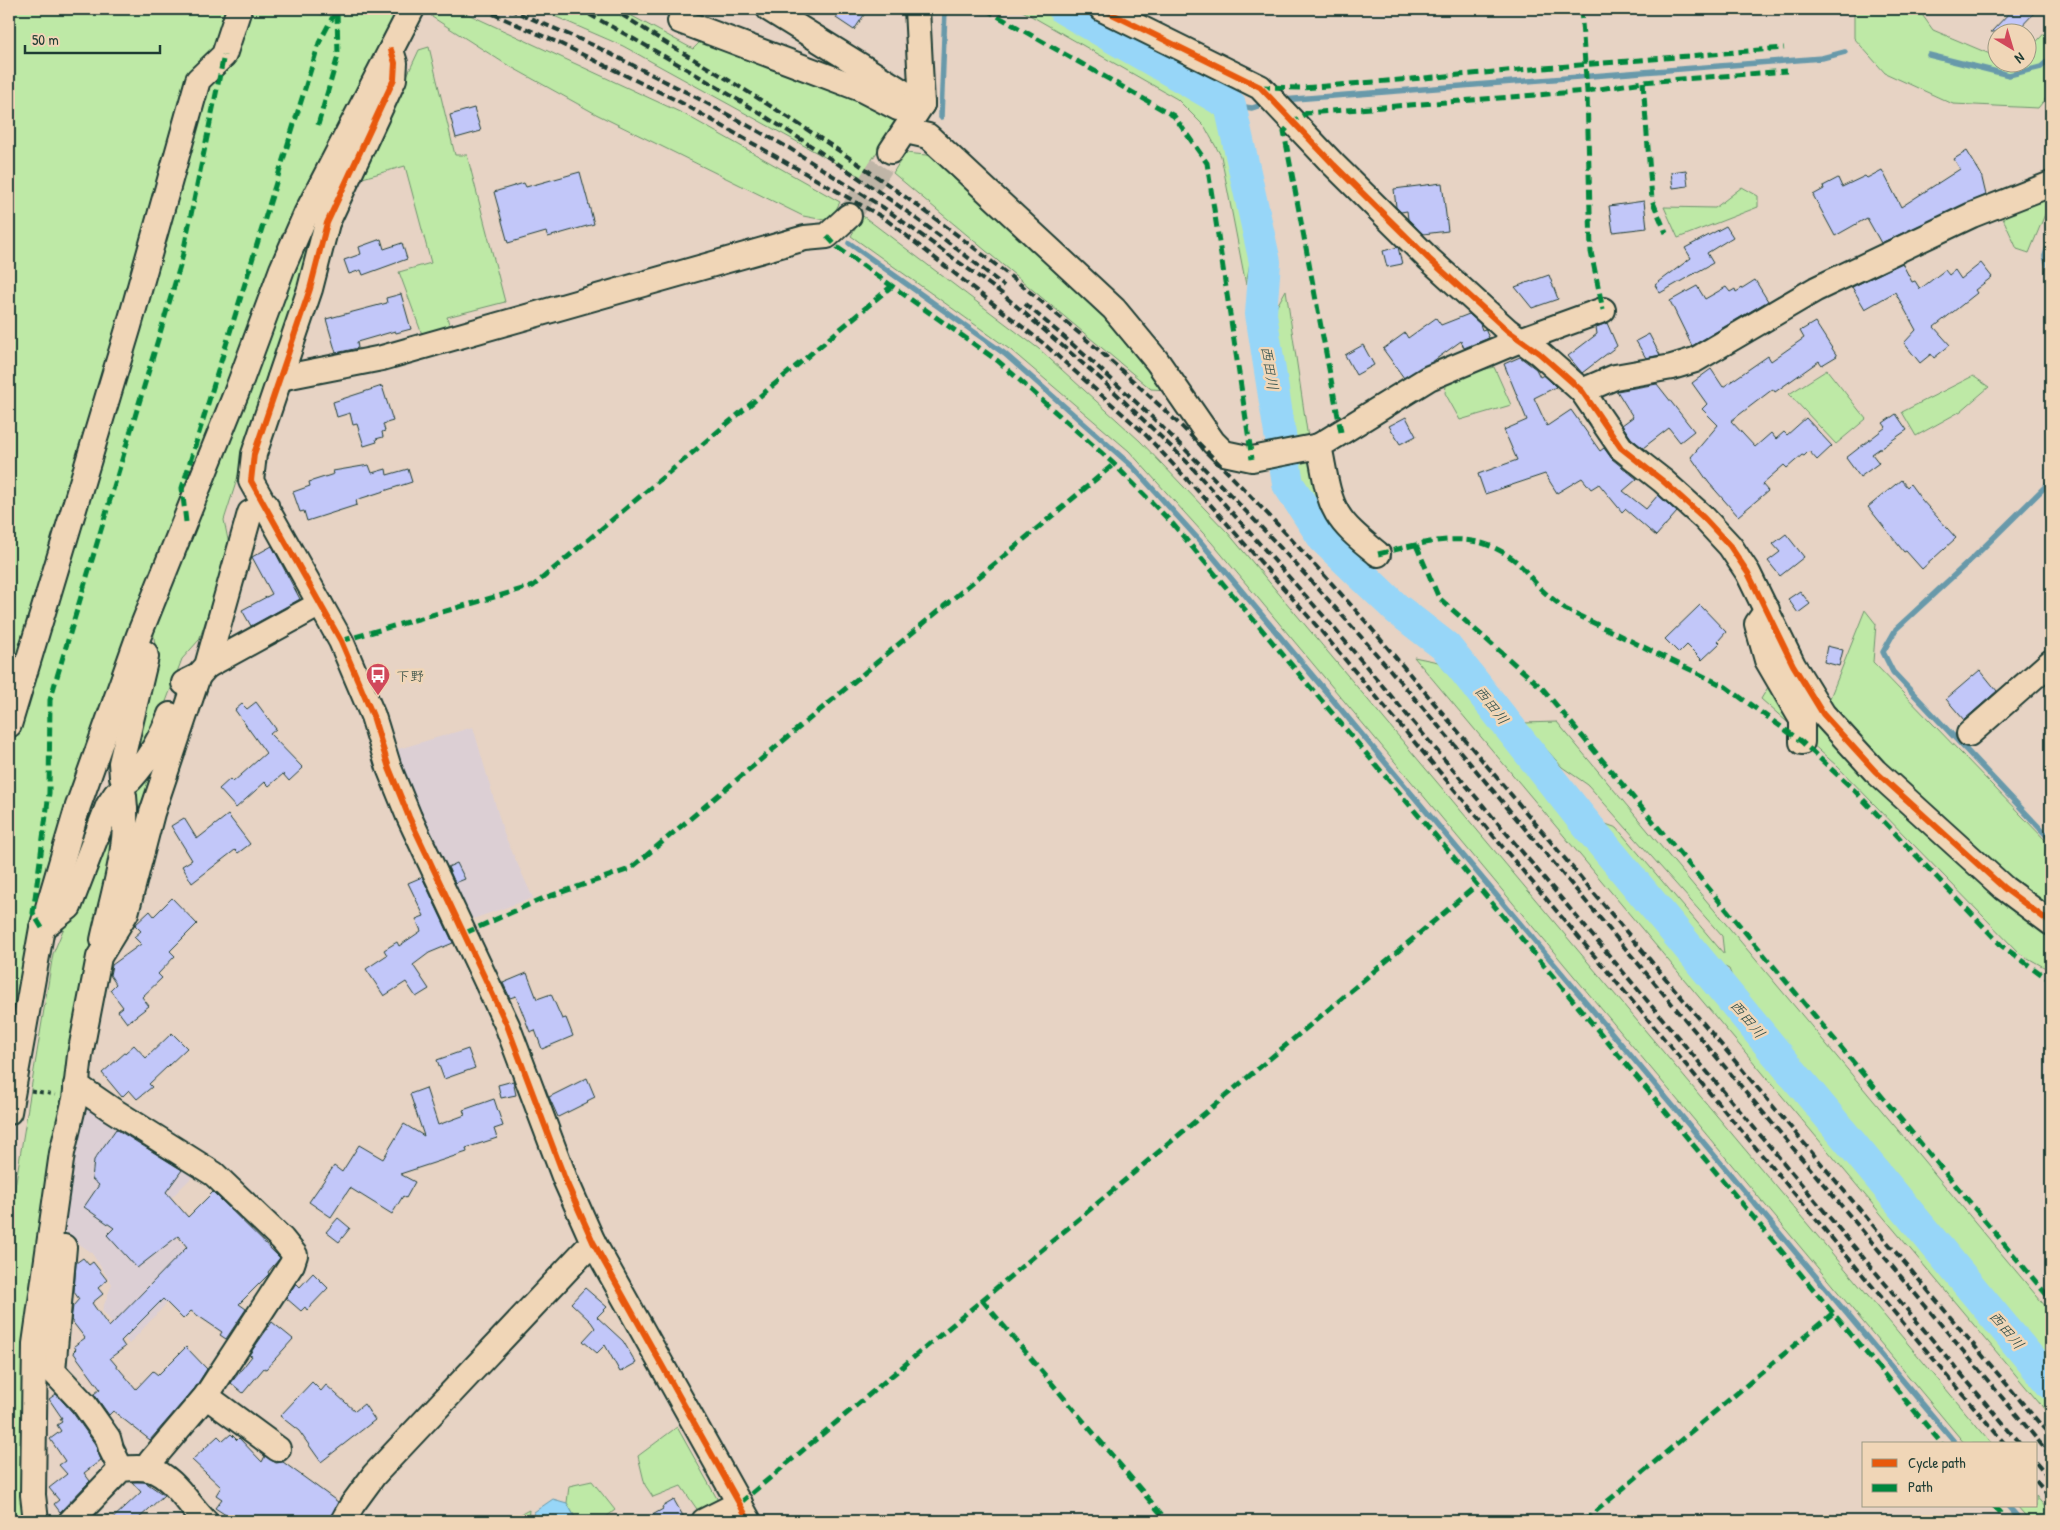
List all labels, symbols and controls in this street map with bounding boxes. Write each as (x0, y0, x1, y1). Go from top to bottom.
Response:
scale bar (25, 22, 160, 54)
north arrow (1988, 22, 2038, 72)
text: 50 m (32, 29, 59, 50)
text: N (2011, 49, 2029, 69)
water label: 西田川 (1256, 344, 1284, 392)
bus stop icon: 下野 (365, 662, 391, 696)
place label: 下野 (396, 666, 424, 685)
water label: 西田川 (1470, 681, 1514, 729)
water label: 西田川 (1725, 995, 1771, 1043)
water label: 西田川 (1984, 1306, 2030, 1354)
legend (1862, 1442, 2038, 1508)
text: Cycle path (1908, 1452, 1966, 1473)
text: Path (1908, 1476, 1933, 1497)

